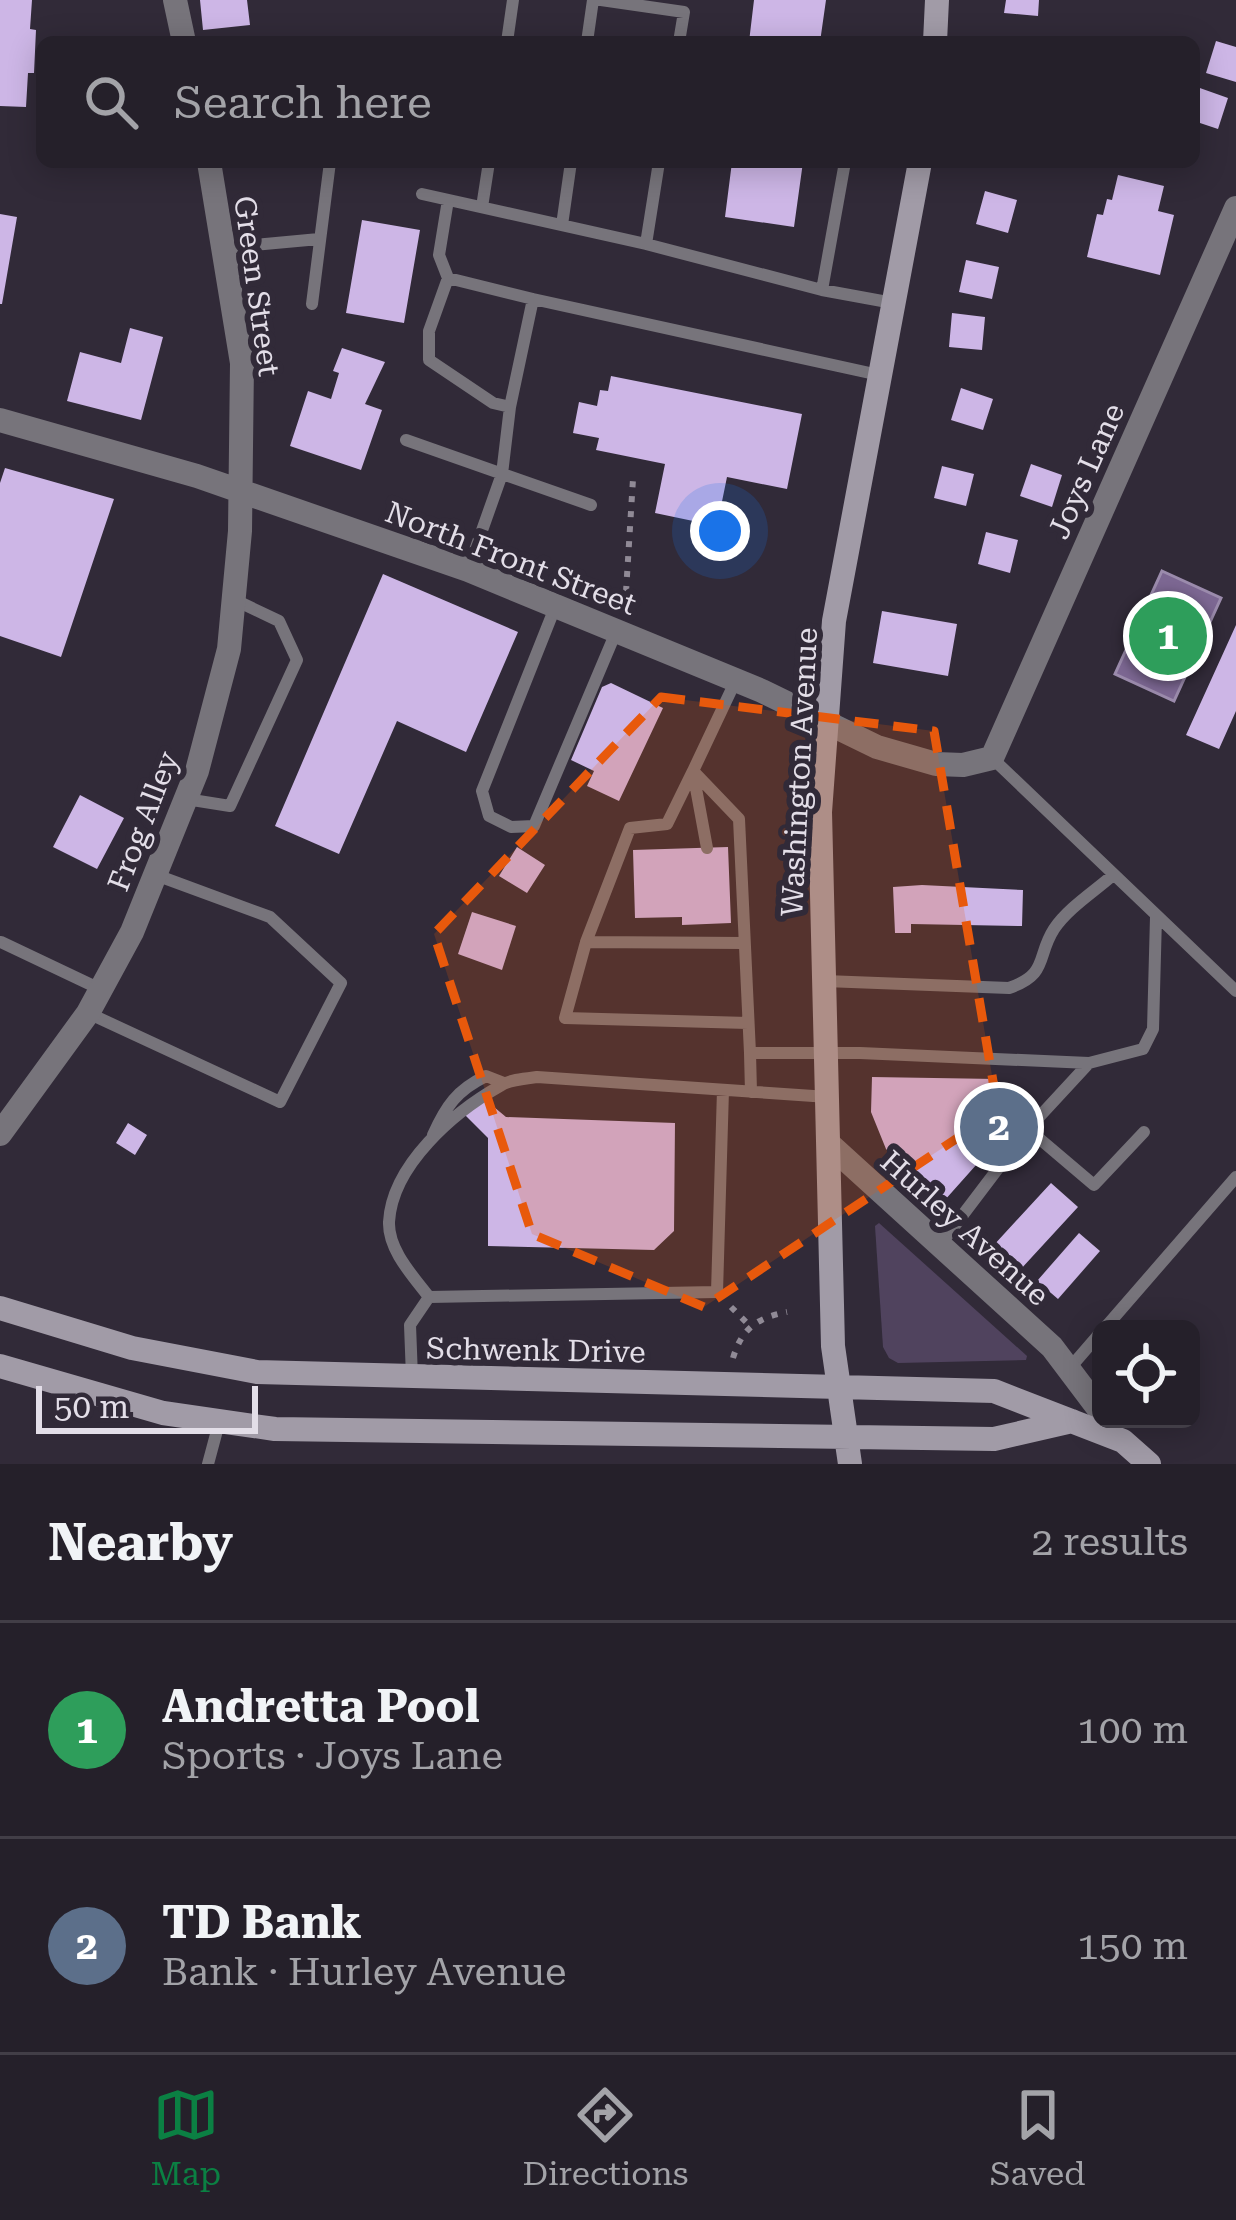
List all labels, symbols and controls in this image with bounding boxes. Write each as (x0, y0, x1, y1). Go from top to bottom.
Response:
search box (36, 36, 1200, 168)
icon: search (78, 69, 144, 135)
text: Search here (174, 76, 432, 129)
street label: Green Street (227, 194, 287, 378)
street label: Joys Lane (1041, 398, 1131, 544)
street label: North Front Street (381, 494, 641, 622)
your location (690, 501, 750, 561)
pin: 1 (1129, 591, 1207, 681)
street label: Washington Avenue (774, 627, 824, 917)
street label: Frog Alley (100, 746, 186, 896)
pin: 2 (960, 1082, 1038, 1172)
street label: Hurley Avenue (874, 1143, 1056, 1313)
map controls (1092, 1320, 1200, 1428)
button: locate (1092, 1320, 1200, 1428)
street label: Schwenk Drive (426, 1331, 646, 1369)
scale bar (36, 1380, 258, 1433)
text: 50 m (54, 1387, 129, 1426)
text: Nearby (48, 1513, 233, 1572)
text: 2 results (1031, 1519, 1188, 1565)
text: Andretta Pool (162, 1680, 479, 1733)
text: 1 (76, 1707, 98, 1753)
text: 100 m (1077, 1707, 1188, 1753)
text: Sports · Joys Lane (162, 1733, 503, 1779)
text: TD Bank (162, 1896, 362, 1949)
text: 2 (76, 1923, 98, 1969)
text: 150 m (1077, 1923, 1188, 1969)
text: Bank · Hurley Avenue (162, 1949, 566, 1995)
tab: Map (151, 2082, 221, 2193)
tab: Directions (522, 2082, 688, 2193)
tab: Saved (990, 2082, 1085, 2193)

